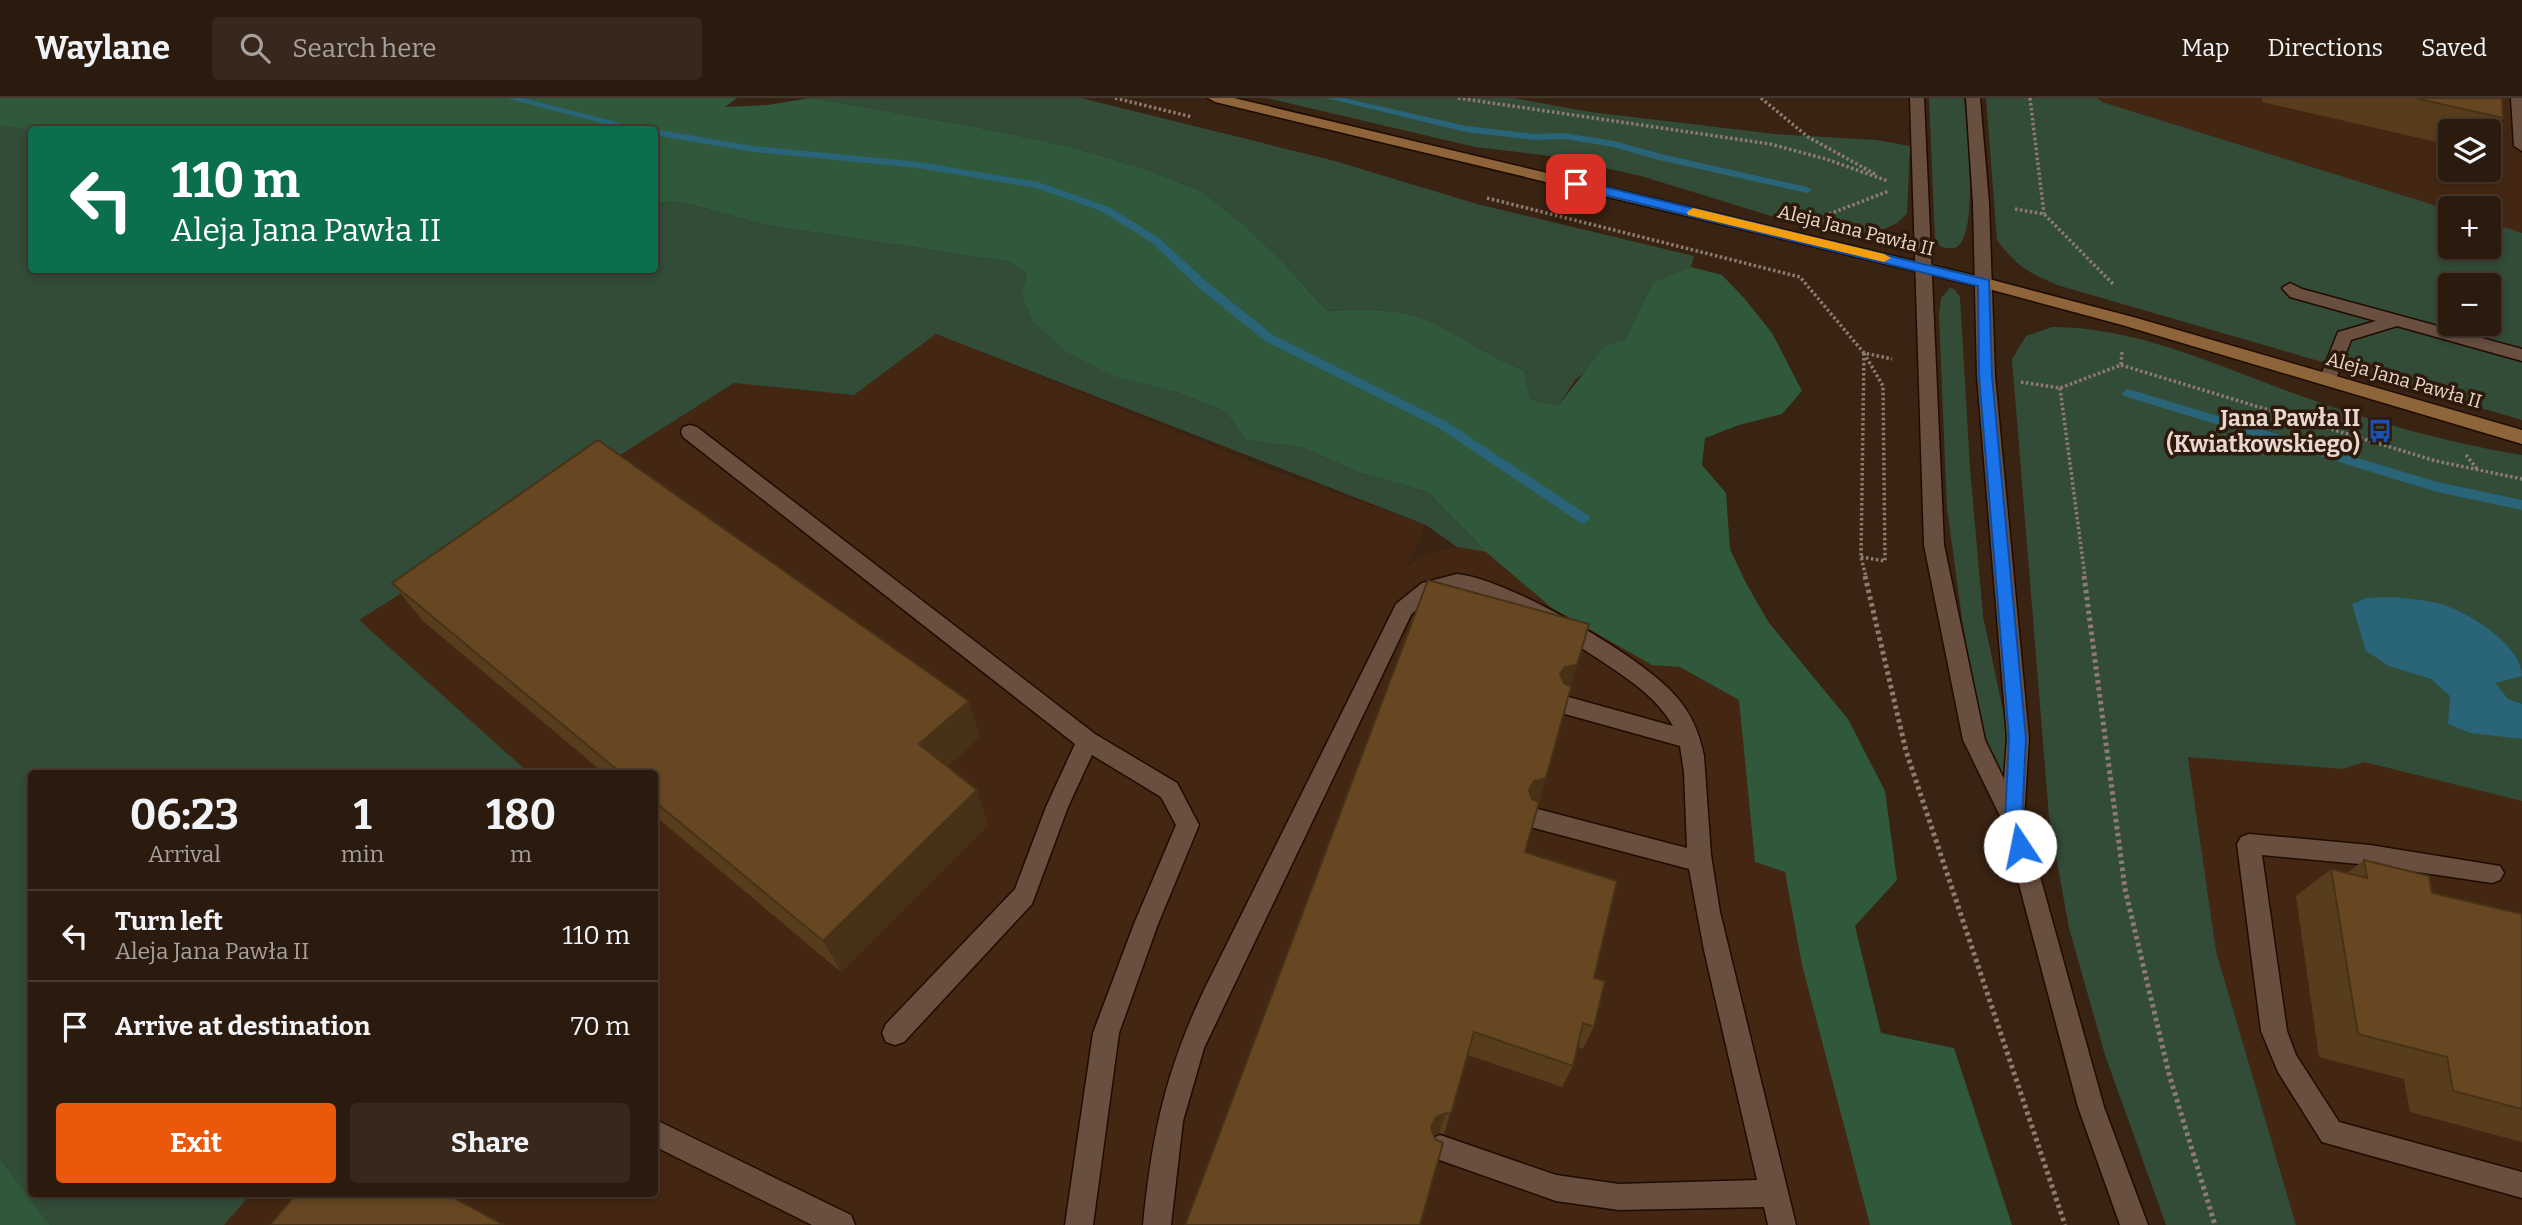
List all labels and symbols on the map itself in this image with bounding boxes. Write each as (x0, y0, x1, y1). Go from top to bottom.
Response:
pin (1546, 154, 1606, 214)
street label: Aleja Jana Pawła II (1775, 199, 1937, 261)
street label: Aleja Jana Pawła II (2324, 347, 2484, 413)
place label: Jana Pawła II (Kwiatkowskiego) (2166, 404, 2360, 458)
bus stop icon: Jana Pawła II (Kwiatkowskiego) (2366, 417, 2394, 445)
position arrow (1983, 809, 2057, 883)

